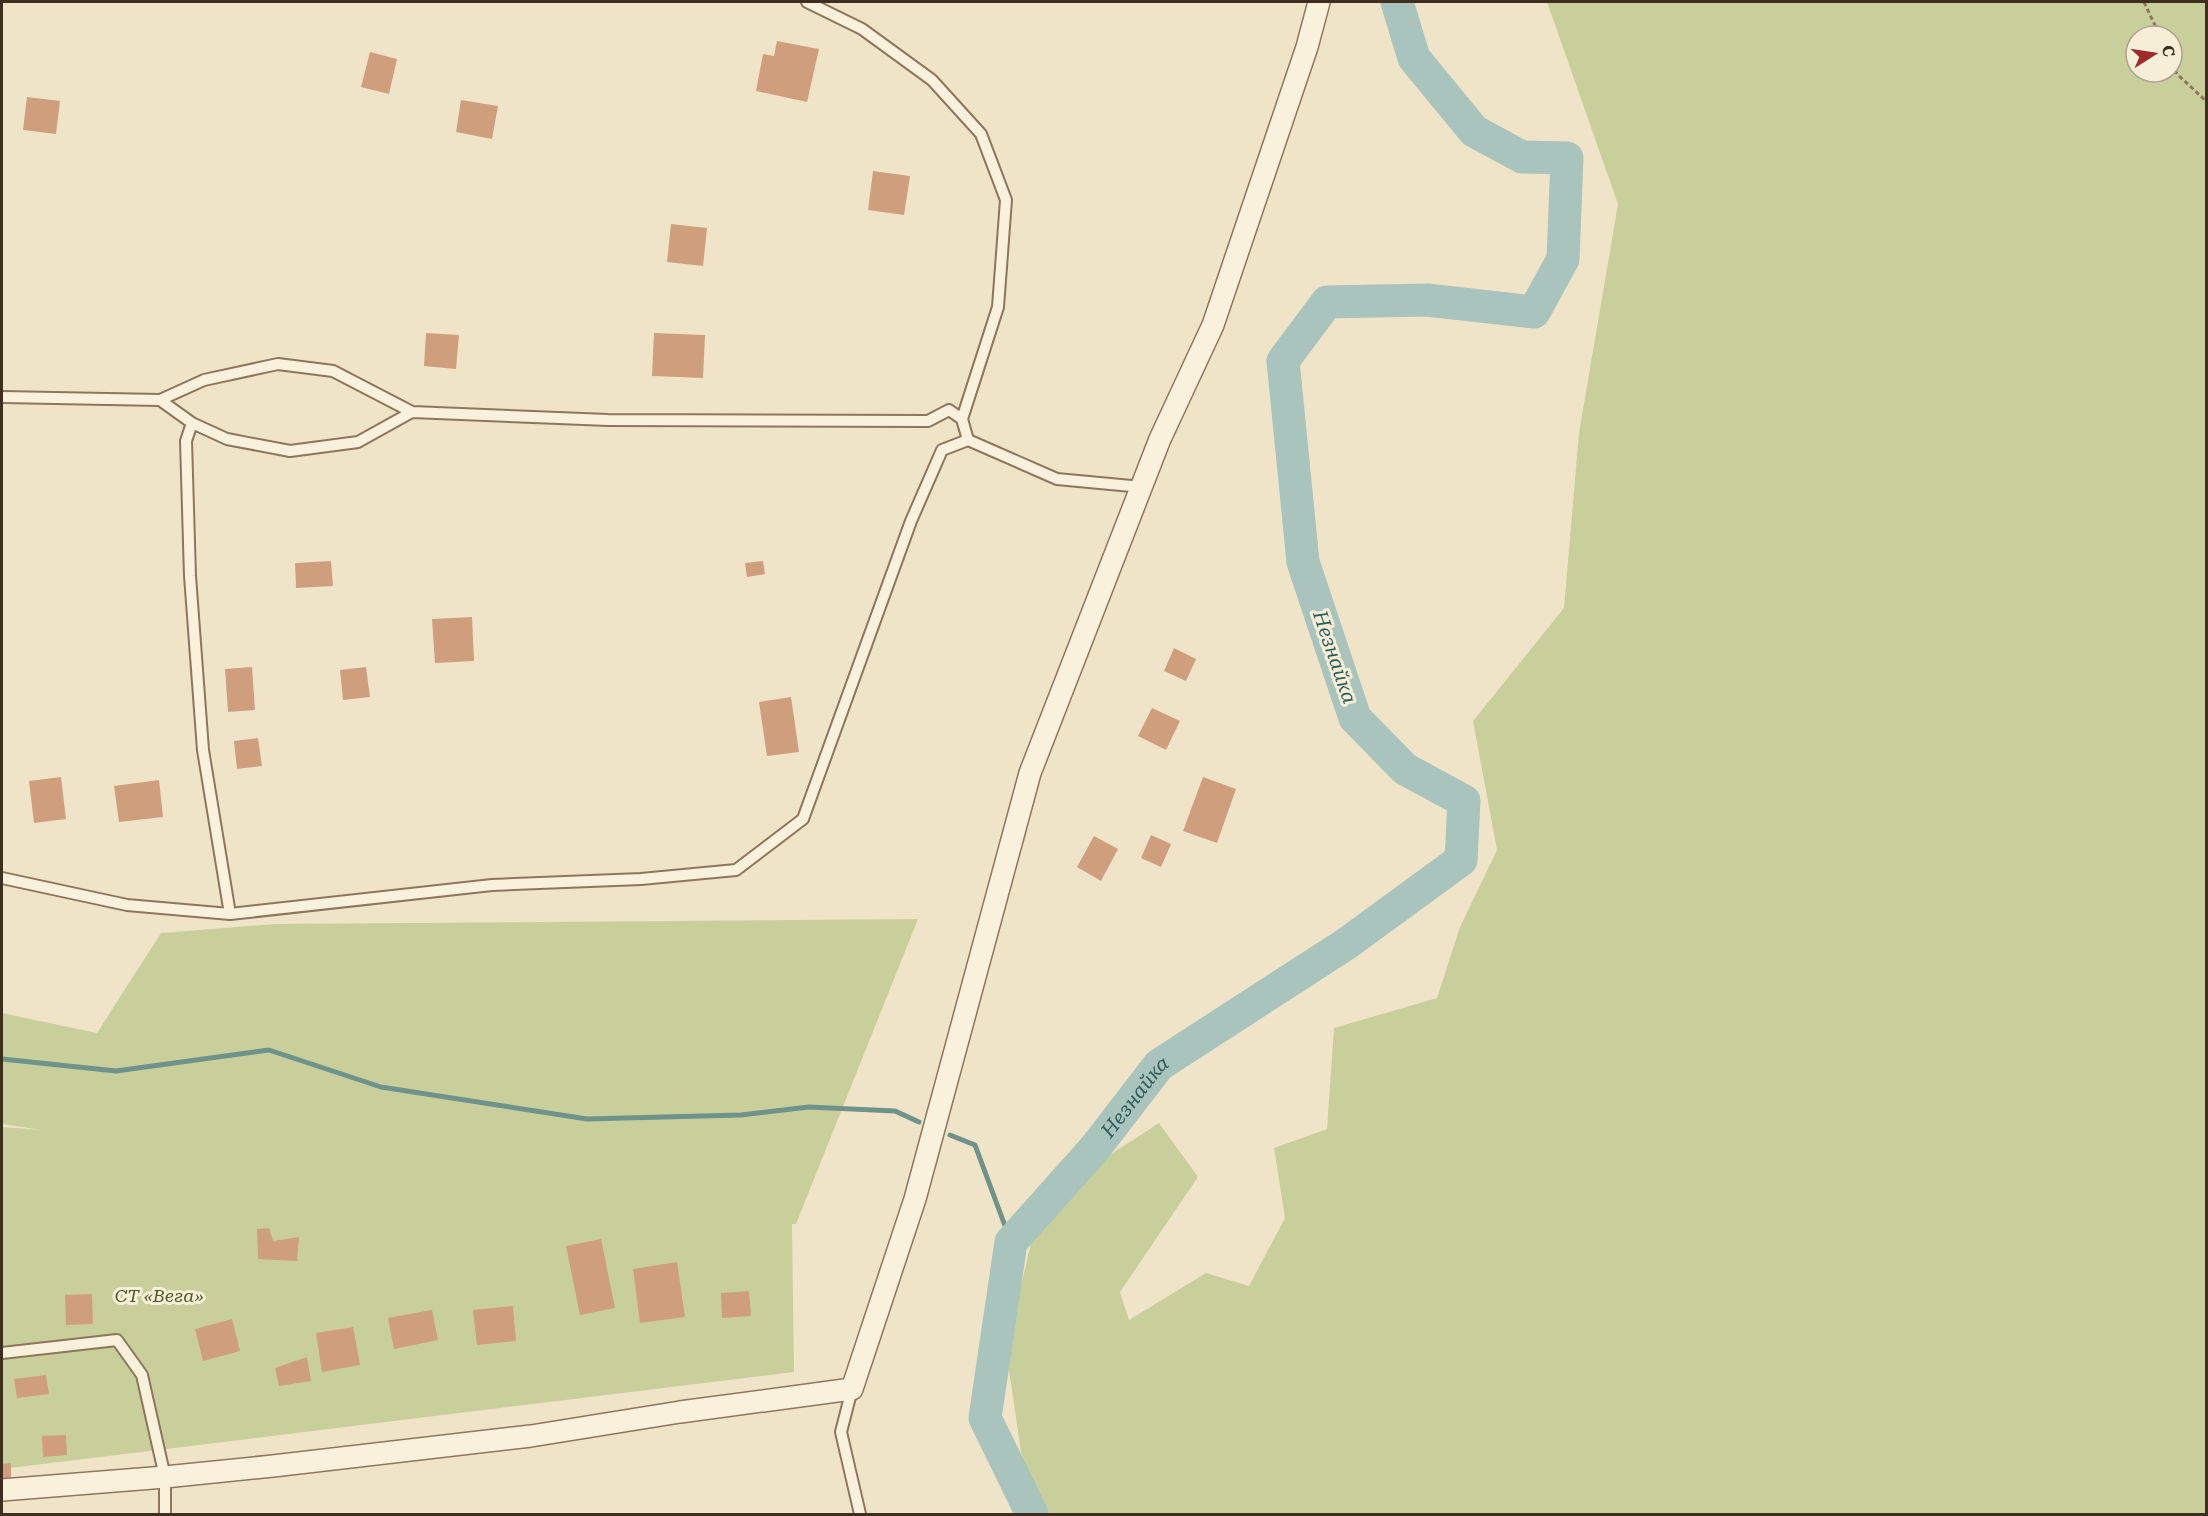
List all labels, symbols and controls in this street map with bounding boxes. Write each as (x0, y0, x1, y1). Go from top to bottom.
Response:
north arrow (2124, 24, 2184, 84)
text: С (2158, 44, 2179, 58)
water label: Незнайка (1308, 606, 1362, 707)
water label: Незнайка (1095, 1050, 1173, 1143)
park label: СТ «Вега» (115, 1285, 203, 1306)

